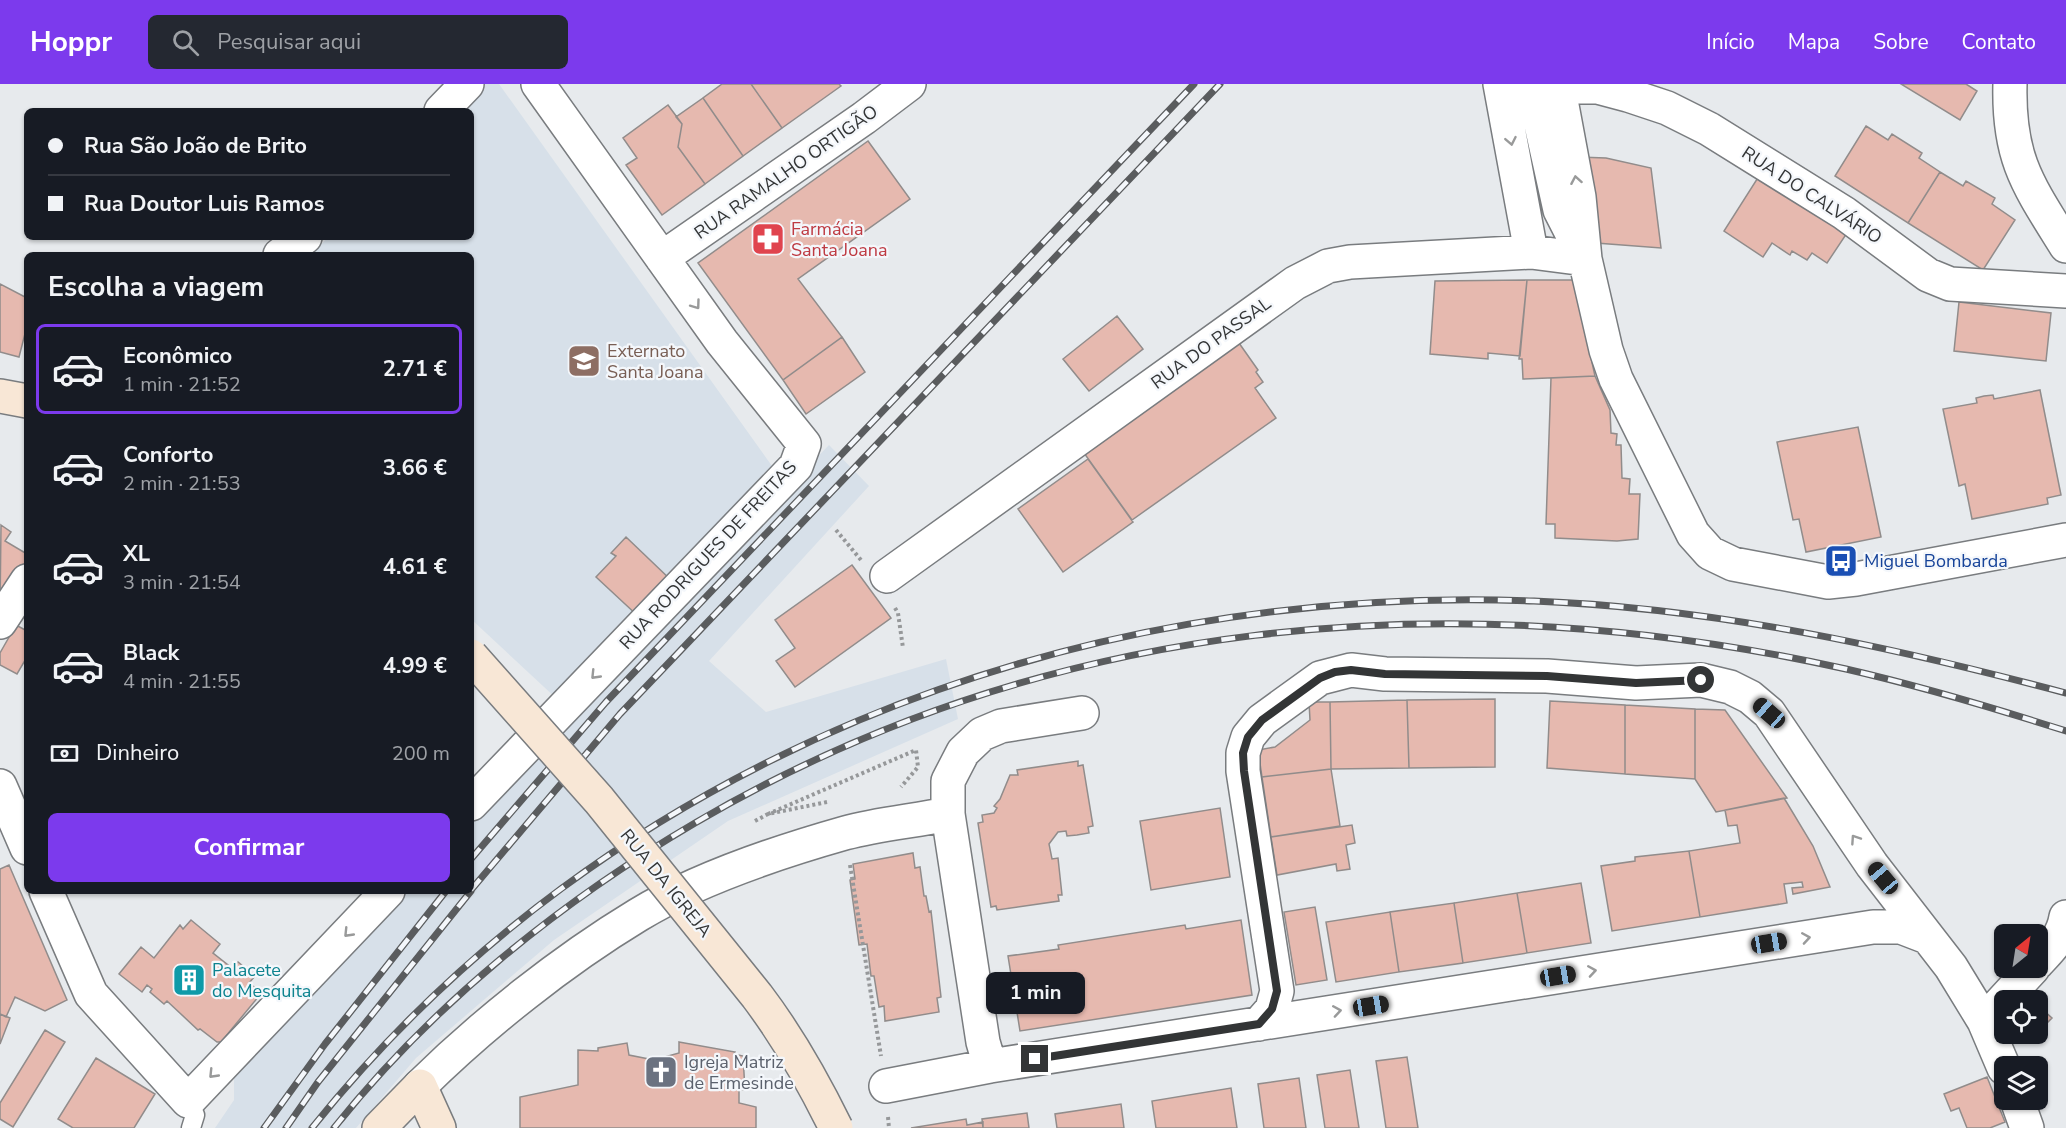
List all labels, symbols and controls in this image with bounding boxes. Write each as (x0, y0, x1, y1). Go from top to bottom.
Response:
search box (148, 15, 568, 69)
text: Hoppr (30, 23, 112, 61)
icon: search (169, 26, 202, 59)
text: Pesquisar aqui (217, 27, 361, 57)
text: Início (1706, 28, 1755, 56)
text: Mapa (1788, 28, 1840, 56)
text: Sobre (1873, 28, 1929, 56)
text: Contato (1962, 28, 2036, 56)
street label: RUA RAMALHO ORTIGÃO (689, 99, 883, 245)
text: Rua São João de Brito (84, 131, 307, 161)
one-way arrow (1504, 136, 1517, 146)
street label: RUA DO CALVÁRIO (1737, 141, 1887, 249)
one-way arrow (1570, 175, 1582, 184)
text: Rua Doutor Luis Ramos (84, 189, 324, 219)
place label: Farmácia Santa Joana (791, 217, 887, 262)
pharmacy icon: Farmácia Santa Joana (750, 221, 786, 257)
text: Escolha a viagem (48, 269, 264, 306)
street label: RUA DO PASSAL (1146, 291, 1276, 395)
one-way arrow (689, 299, 700, 310)
place label: Externato Santa Joana (607, 339, 703, 384)
text: Econômico (123, 341, 232, 371)
icon: car (51, 342, 105, 396)
school or university icon: Externato Santa Joana (566, 343, 602, 379)
text: 2.71 € (383, 354, 447, 384)
text: 1 min · 21:52 (123, 371, 241, 398)
text: Conforto (123, 440, 213, 470)
icon: car (51, 441, 105, 495)
text: 3.66 € (383, 453, 447, 483)
street label: RUA RODRIGUES DE FREITAS (614, 455, 802, 655)
text: 2 min · 21:53 (123, 470, 241, 497)
text: XL (123, 539, 150, 569)
icon: car (51, 540, 105, 594)
bus stop icon: Miguel Bombarda (1823, 543, 1859, 579)
place label: Miguel Bombarda (1864, 549, 2008, 573)
text: 4.61 € (383, 552, 447, 582)
text: 3 min · 21:54 (123, 569, 241, 596)
text: Black (123, 638, 179, 668)
icon: car (51, 639, 105, 693)
text: 4.99 € (383, 651, 447, 681)
route start (1687, 666, 1714, 693)
text: 4 min · 21:55 (123, 668, 241, 695)
one-way arrow (591, 668, 602, 678)
car (1750, 694, 1788, 732)
icon: cash (48, 737, 81, 770)
text: Dinheiro (96, 738, 179, 768)
text: 200 m (392, 740, 450, 767)
button: Confirmar (48, 813, 450, 882)
street label: RUA DA IGREJA (615, 824, 717, 942)
one-way arrow (1851, 835, 1862, 846)
car (1865, 858, 1901, 898)
north arrow (1994, 924, 2048, 978)
map controls (1994, 924, 2048, 1110)
one-way arrow (344, 926, 355, 937)
car (1750, 931, 1788, 955)
one-way arrow (1801, 932, 1810, 944)
place label: Palacete do Mesquita (212, 958, 311, 1003)
building icon: Palacete do Mesquita (171, 962, 207, 998)
car (1539, 964, 1577, 988)
one-way arrow (1587, 965, 1597, 978)
callout: 1 min (986, 972, 1084, 1014)
text: 1 min (1010, 979, 1061, 1006)
button: locate (1994, 990, 2048, 1044)
car (1352, 994, 1390, 1018)
one-way arrow (1332, 1005, 1342, 1018)
route end (1021, 1045, 1048, 1072)
place label: Igreja Matriz de Ermesinde (684, 1050, 794, 1095)
church icon: Igreja Matriz de Ermesinde (643, 1054, 679, 1090)
button: layers (1994, 1056, 2048, 1110)
one-way arrow (209, 1068, 220, 1078)

